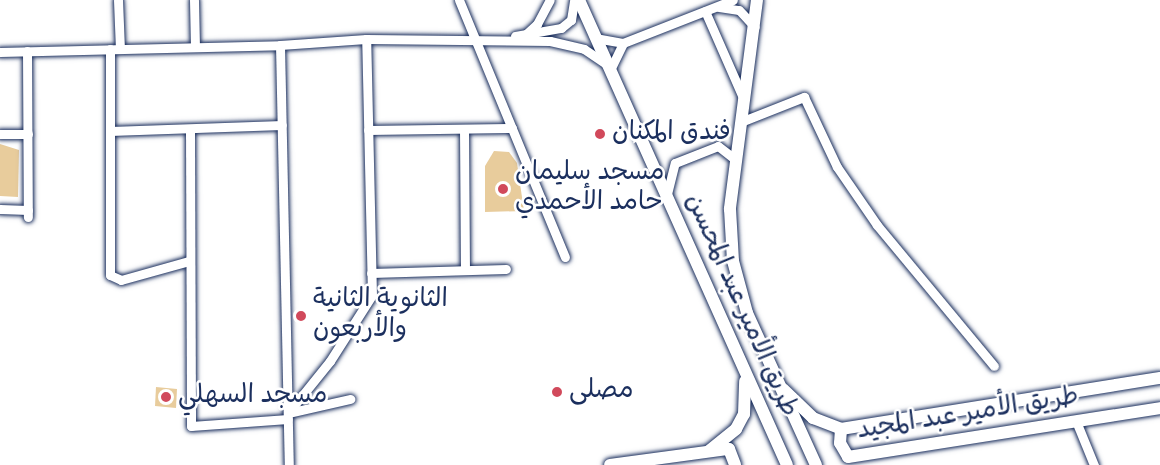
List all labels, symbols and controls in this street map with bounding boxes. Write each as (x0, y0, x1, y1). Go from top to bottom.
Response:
place label: فندق المكنان (612, 118, 731, 150)
marker: فندق المكنان (593, 127, 607, 141)
place label: مسجد سليمان حامد الأحمدي (515, 158, 664, 219)
marker: مسجد سليمان حامد الأحمدي (496, 182, 510, 196)
street label: طريق الأمير عبد المحسن (677, 190, 803, 422)
place label: الثانوية الثانية والأربعون (313, 285, 448, 346)
marker: الثانوية الثانية والأربعون (294, 309, 308, 323)
place label: مصلى (569, 376, 634, 408)
place label: مسجد السهلي (178, 381, 327, 413)
street label: طريق الأمير عبد المجيد (855, 382, 1081, 448)
marker: مصلى (550, 385, 564, 399)
marker: مسجد السهلي (159, 390, 173, 404)

